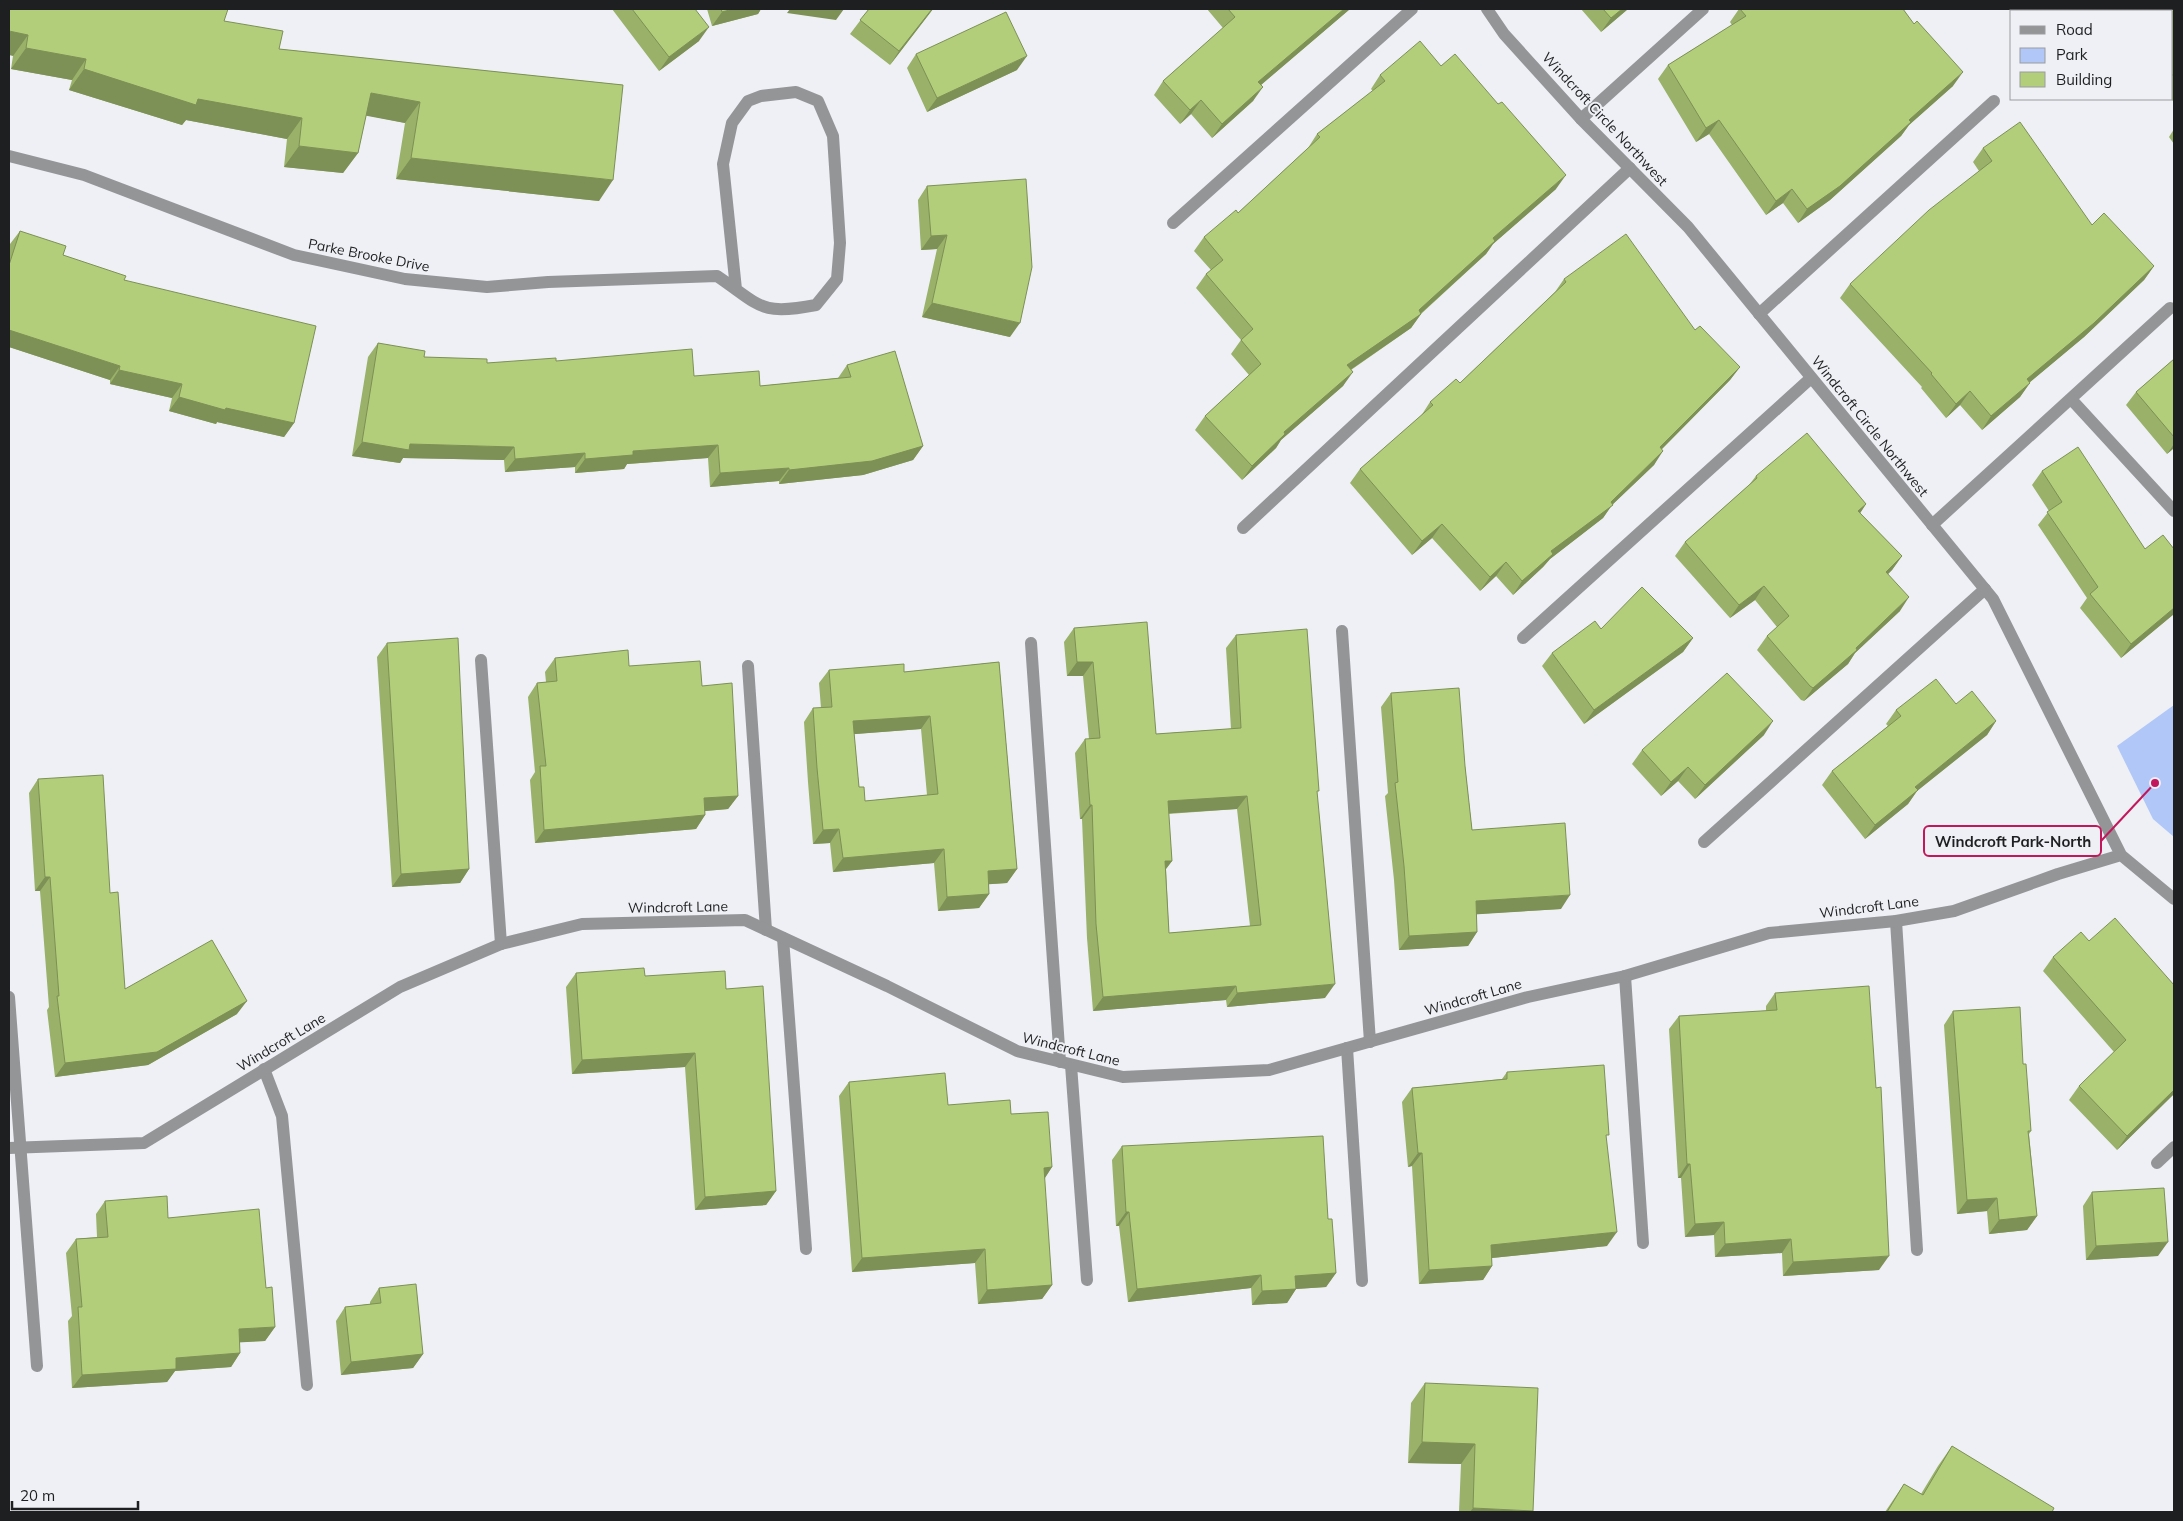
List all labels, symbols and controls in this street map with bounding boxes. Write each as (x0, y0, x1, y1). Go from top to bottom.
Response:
legend (2010, 10, 2173, 100)
text: Road (2056, 20, 2093, 39)
text: Park (2056, 45, 2088, 64)
street label: Windcroft Circle Northwest (1538, 48, 1672, 190)
text: Building (2056, 70, 2112, 89)
street label: Parke Brooke Drive (307, 234, 431, 276)
street label: Windcroft Circle Northwest (1808, 352, 1932, 500)
callout: Windcroft Park-North (1924, 826, 2101, 856)
text: Windcroft Park-North (1935, 832, 2091, 851)
street label: Windcroft Lane (1818, 892, 1920, 922)
street label: Windcroft Lane (628, 897, 728, 917)
street label: Windcroft Lane (1422, 975, 1524, 1019)
street label: Windcroft Lane (233, 1008, 329, 1076)
street label: Windcroft Lane (1020, 1028, 1122, 1070)
scale bar (12, 1478, 139, 1510)
text: 20 m (20, 1486, 55, 1505)

